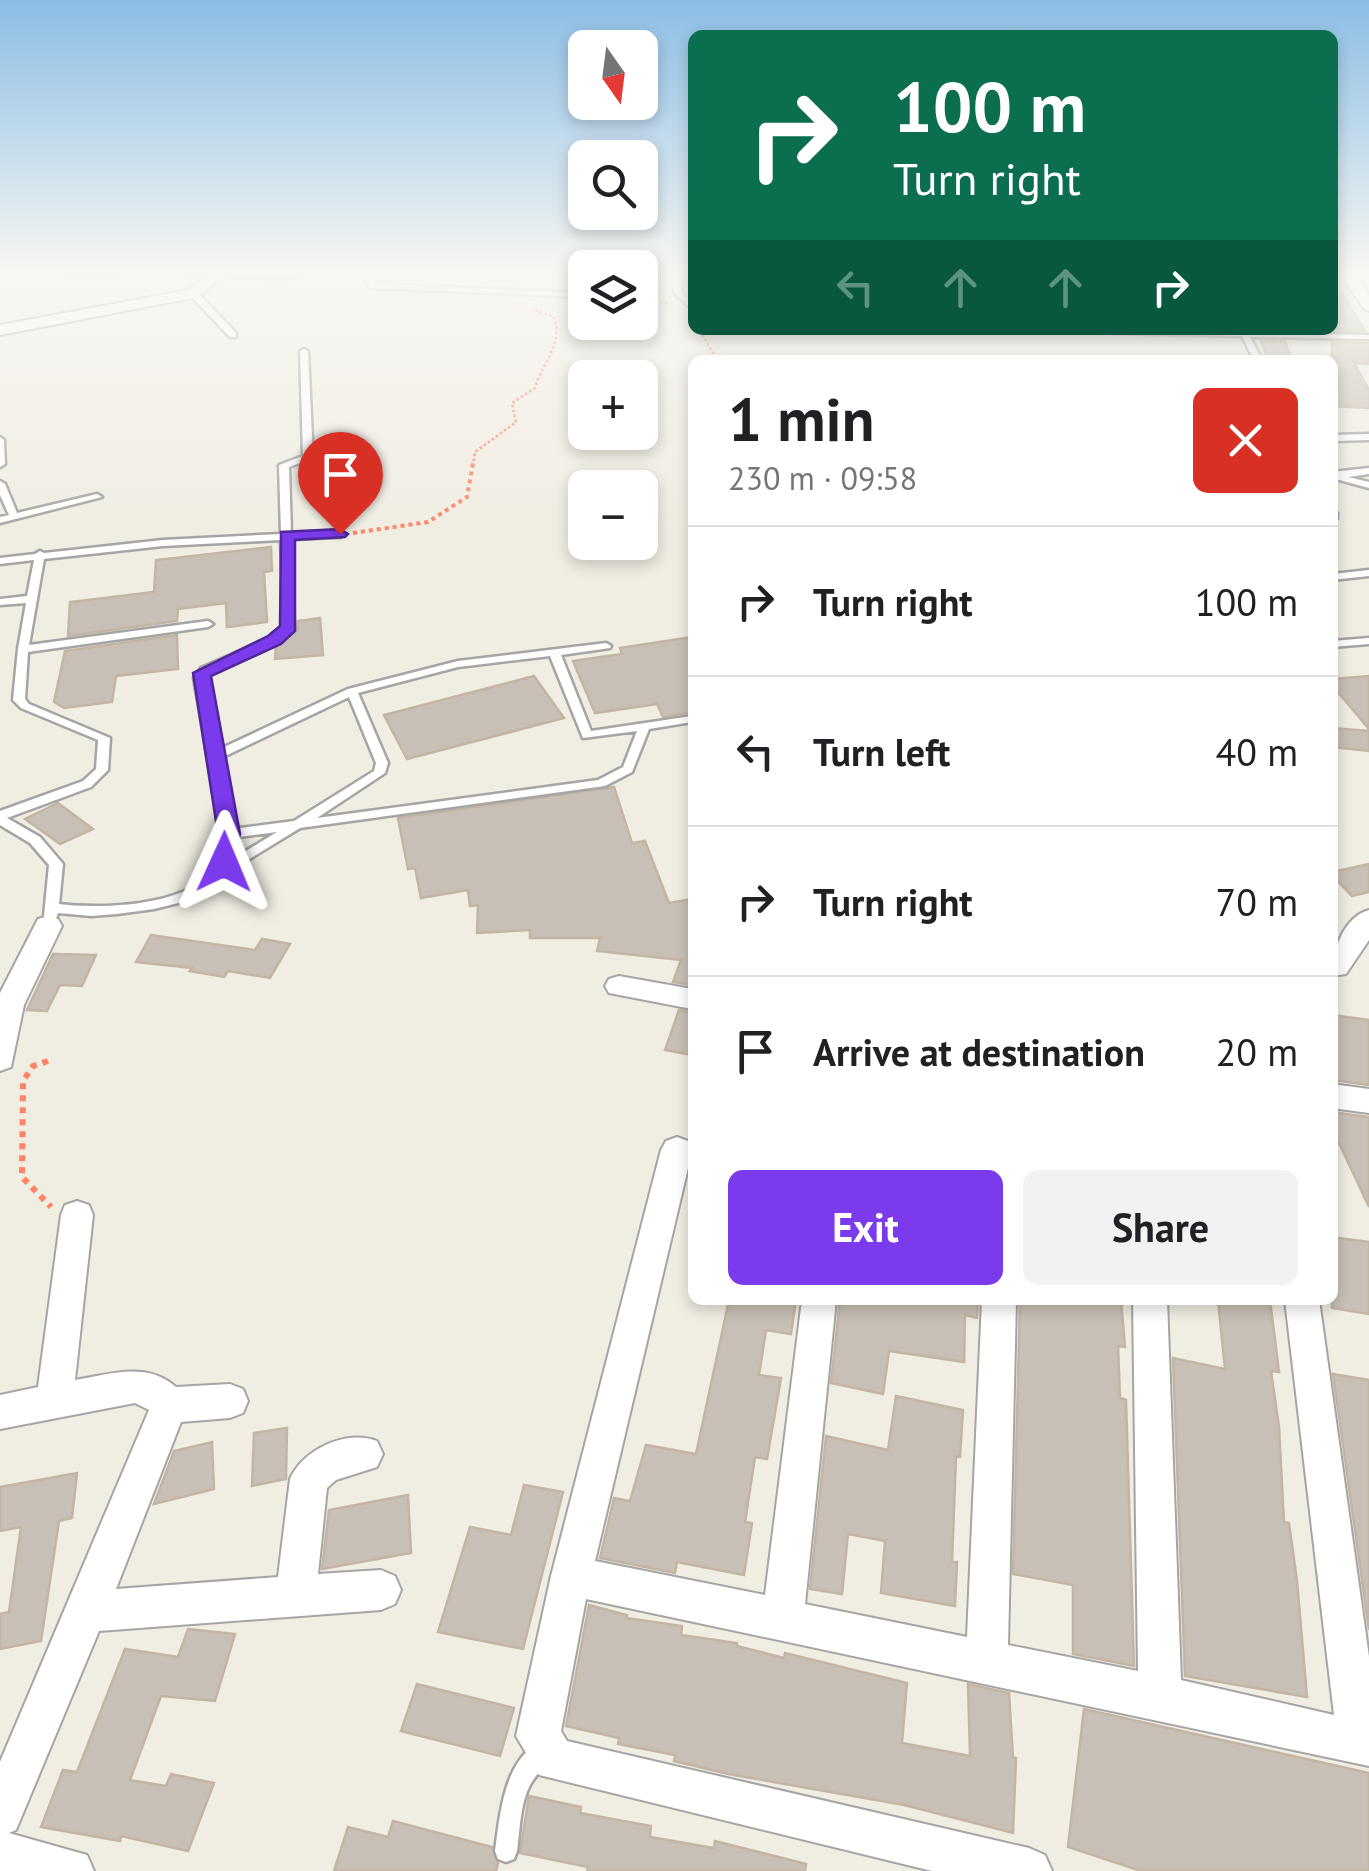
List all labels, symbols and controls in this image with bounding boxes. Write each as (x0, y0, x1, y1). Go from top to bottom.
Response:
north arrow (568, 30, 658, 120)
map controls (568, 30, 658, 560)
text: 100 m (893, 61, 1086, 151)
icon: right (728, 70, 858, 200)
button: search (568, 140, 658, 230)
text: Turn right (893, 149, 1081, 207)
button: layers (568, 250, 658, 340)
icon: left (828, 260, 883, 315)
icon: ahead (933, 260, 988, 315)
icon: ahead (1038, 260, 1093, 315)
icon: right (1143, 260, 1198, 315)
button: + (568, 360, 658, 450)
text: 1 min (728, 380, 874, 458)
button: close (1193, 388, 1298, 493)
pin (298, 432, 383, 535)
icon: arrive (313, 447, 368, 502)
text: 230 m · 09:58 (728, 457, 917, 499)
button: − (568, 470, 658, 560)
icon: right (728, 574, 783, 629)
text: Turn right (813, 577, 973, 626)
text: 100 m (1195, 577, 1298, 626)
icon: left (728, 724, 783, 779)
text: Turn left (813, 727, 950, 776)
text: 40 m (1216, 727, 1298, 776)
position arrow (172, 810, 276, 914)
icon: right (728, 874, 783, 929)
text: Turn right (813, 877, 973, 926)
text: 70 m (1216, 877, 1298, 926)
icon: arrive (728, 1024, 783, 1079)
text: Arrive at destination (813, 1027, 1145, 1076)
text: 20 m (1216, 1027, 1298, 1076)
button: Exit (728, 1170, 1003, 1285)
button: Share (1023, 1170, 1298, 1285)

